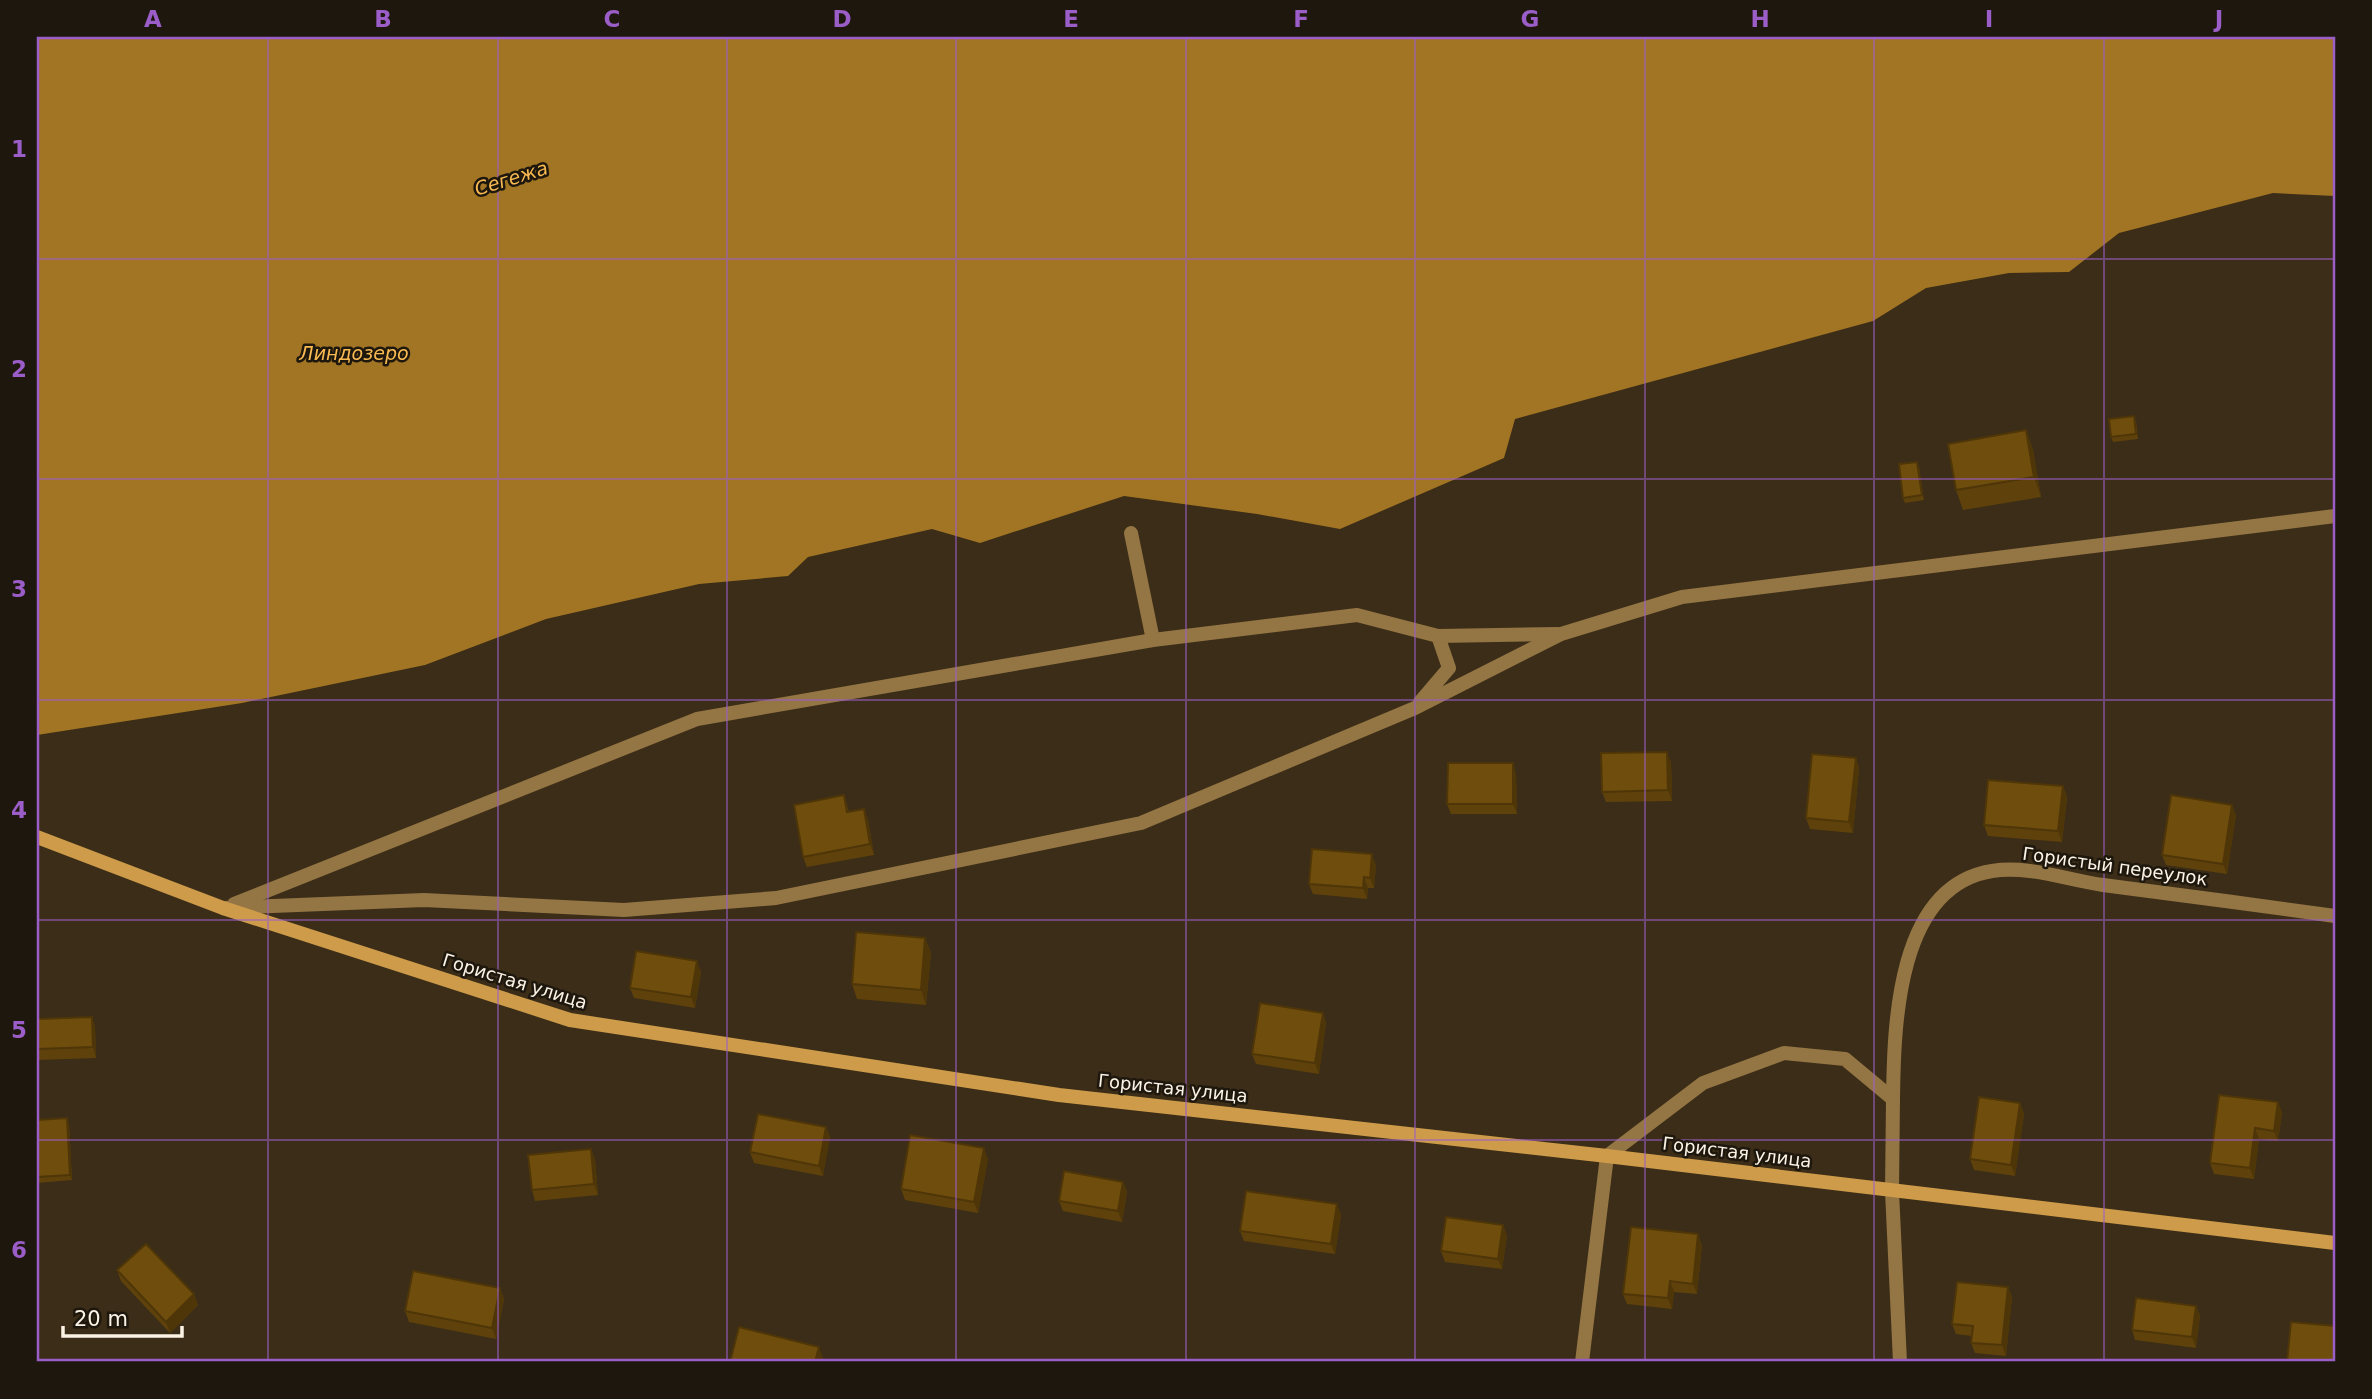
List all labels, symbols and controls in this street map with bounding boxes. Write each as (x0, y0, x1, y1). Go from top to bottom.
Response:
text: A (144, 6, 162, 32)
text: B (374, 6, 392, 32)
text: C (604, 6, 620, 32)
text: D (832, 6, 852, 32)
text: E (1063, 6, 1079, 32)
text: F (1293, 6, 1309, 32)
text: G (1521, 6, 1539, 32)
text: H (1750, 6, 1770, 32)
text: I (1985, 6, 1993, 32)
text: J (2213, 6, 2223, 32)
text: 1 (11, 136, 27, 162)
water label: Сегежа (472, 156, 550, 200)
water label: Линдозеро (298, 342, 409, 364)
text: 2 (11, 356, 27, 382)
text: 3 (11, 576, 27, 602)
text: 4 (11, 797, 27, 823)
street label: Гористый переулок (2021, 843, 2209, 889)
street label: Гористая улица (440, 949, 590, 1013)
text: 5 (11, 1017, 27, 1043)
street label: Гористая улица (1097, 1070, 1249, 1106)
street label: Гористая улица (1661, 1132, 1813, 1172)
text: 6 (11, 1237, 27, 1263)
scale bar (63, 1294, 182, 1338)
text: 20 m (74, 1307, 128, 1331)

